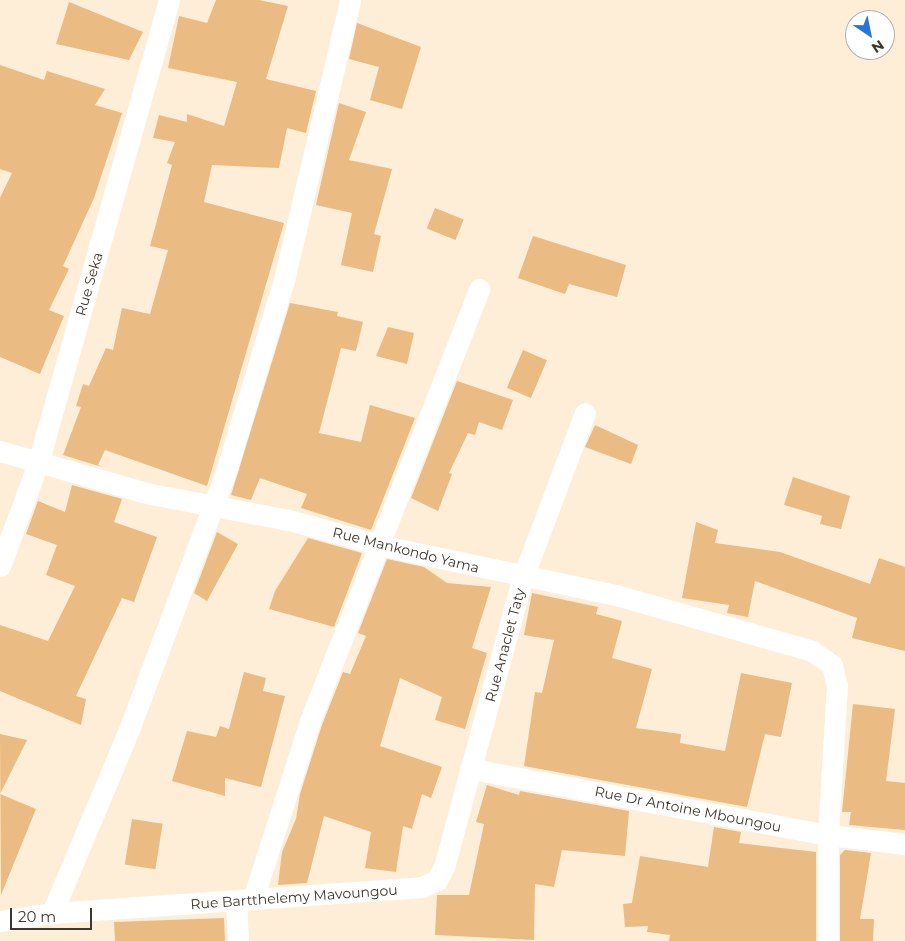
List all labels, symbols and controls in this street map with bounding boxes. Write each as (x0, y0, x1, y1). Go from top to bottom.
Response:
north arrow (845, 10, 895, 60)
text: N (868, 36, 888, 57)
street label: Rue Seka (72, 250, 106, 318)
street label: Rue Mankondo Yama (331, 524, 481, 576)
street label: Rue Anaclet Taty (482, 586, 528, 704)
street label: Rue Dr Antoine Mboungou (593, 783, 783, 835)
street label: Rue Bartthelemy Mavoungou (190, 881, 398, 913)
scale bar (12, 898, 95, 930)
text: 20 m (18, 907, 56, 926)

